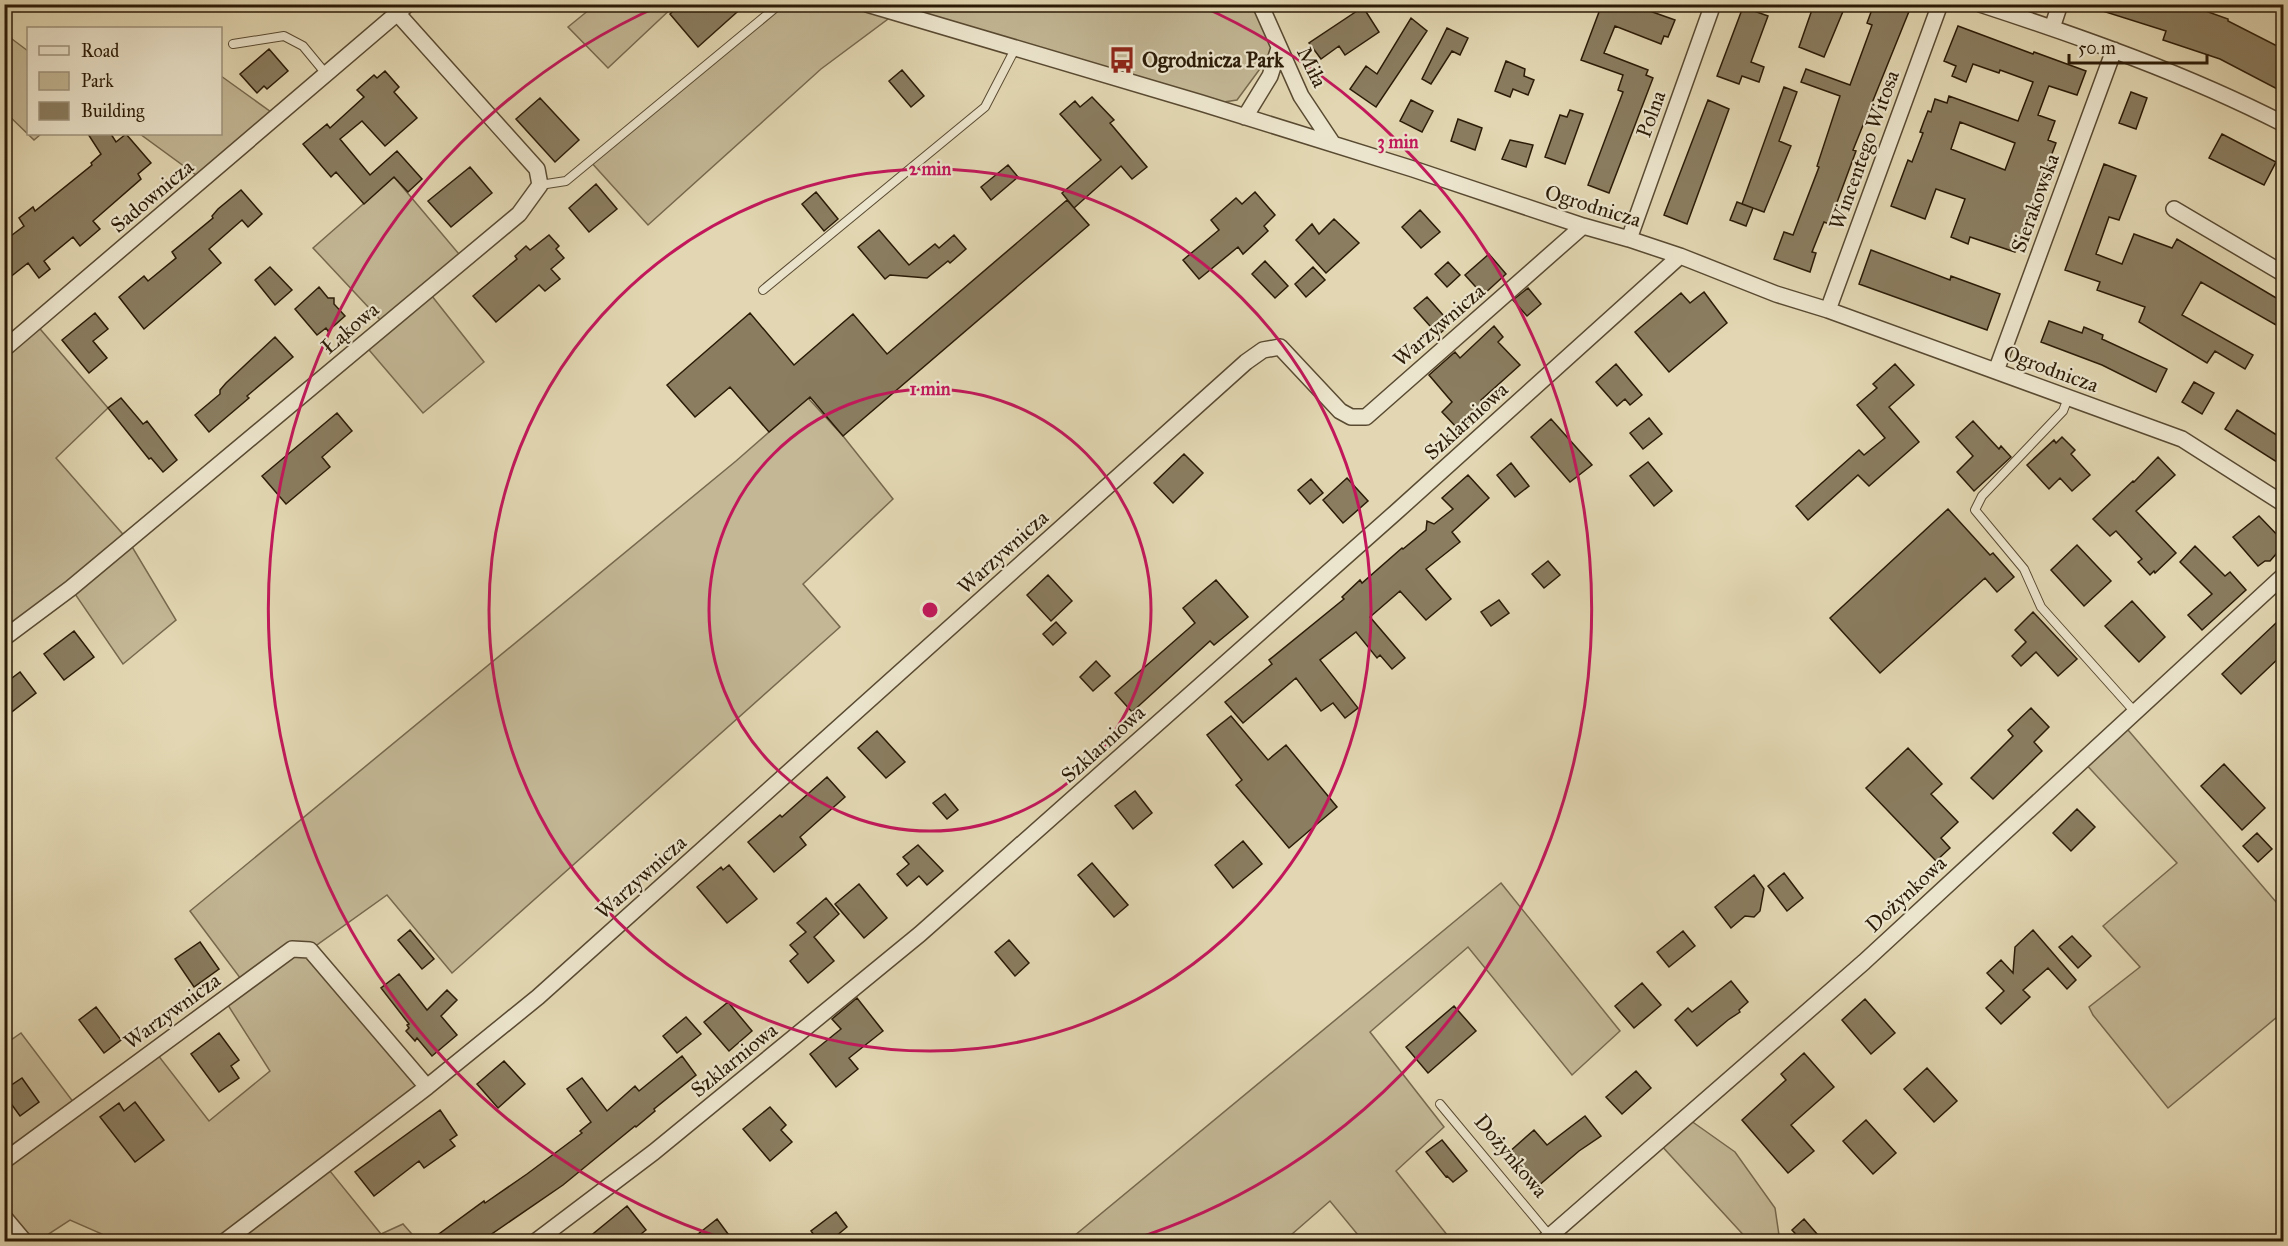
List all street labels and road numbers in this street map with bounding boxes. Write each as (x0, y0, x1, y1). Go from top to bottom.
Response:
street label: Miła (1291, 42, 1333, 92)
street label: Wincentego Witosa (1823, 67, 1905, 233)
street label: Polna (1631, 87, 1671, 141)
street label: Sierakowska (2005, 150, 2065, 256)
street label: Sadownicza (105, 154, 199, 238)
street label: Ogrodnicza (1542, 179, 1644, 233)
street label: Warzywnicza (1388, 278, 1490, 372)
street label: Łąkowa (316, 296, 384, 360)
street label: Ogrodnicza (2000, 340, 2102, 398)
street label: Szklarniowa (1419, 376, 1514, 466)
street label: Warzywnicza (952, 504, 1054, 600)
street label: Szklarniowa (1056, 699, 1151, 789)
street label: Warzywnicza (590, 829, 692, 925)
street label: Dożynkowa (1860, 850, 1952, 938)
street label: Warzywnicza (118, 967, 226, 1055)
street label: Szklarniowa (685, 1017, 783, 1103)
street label: Dożynkowa (1469, 1109, 1553, 1203)

